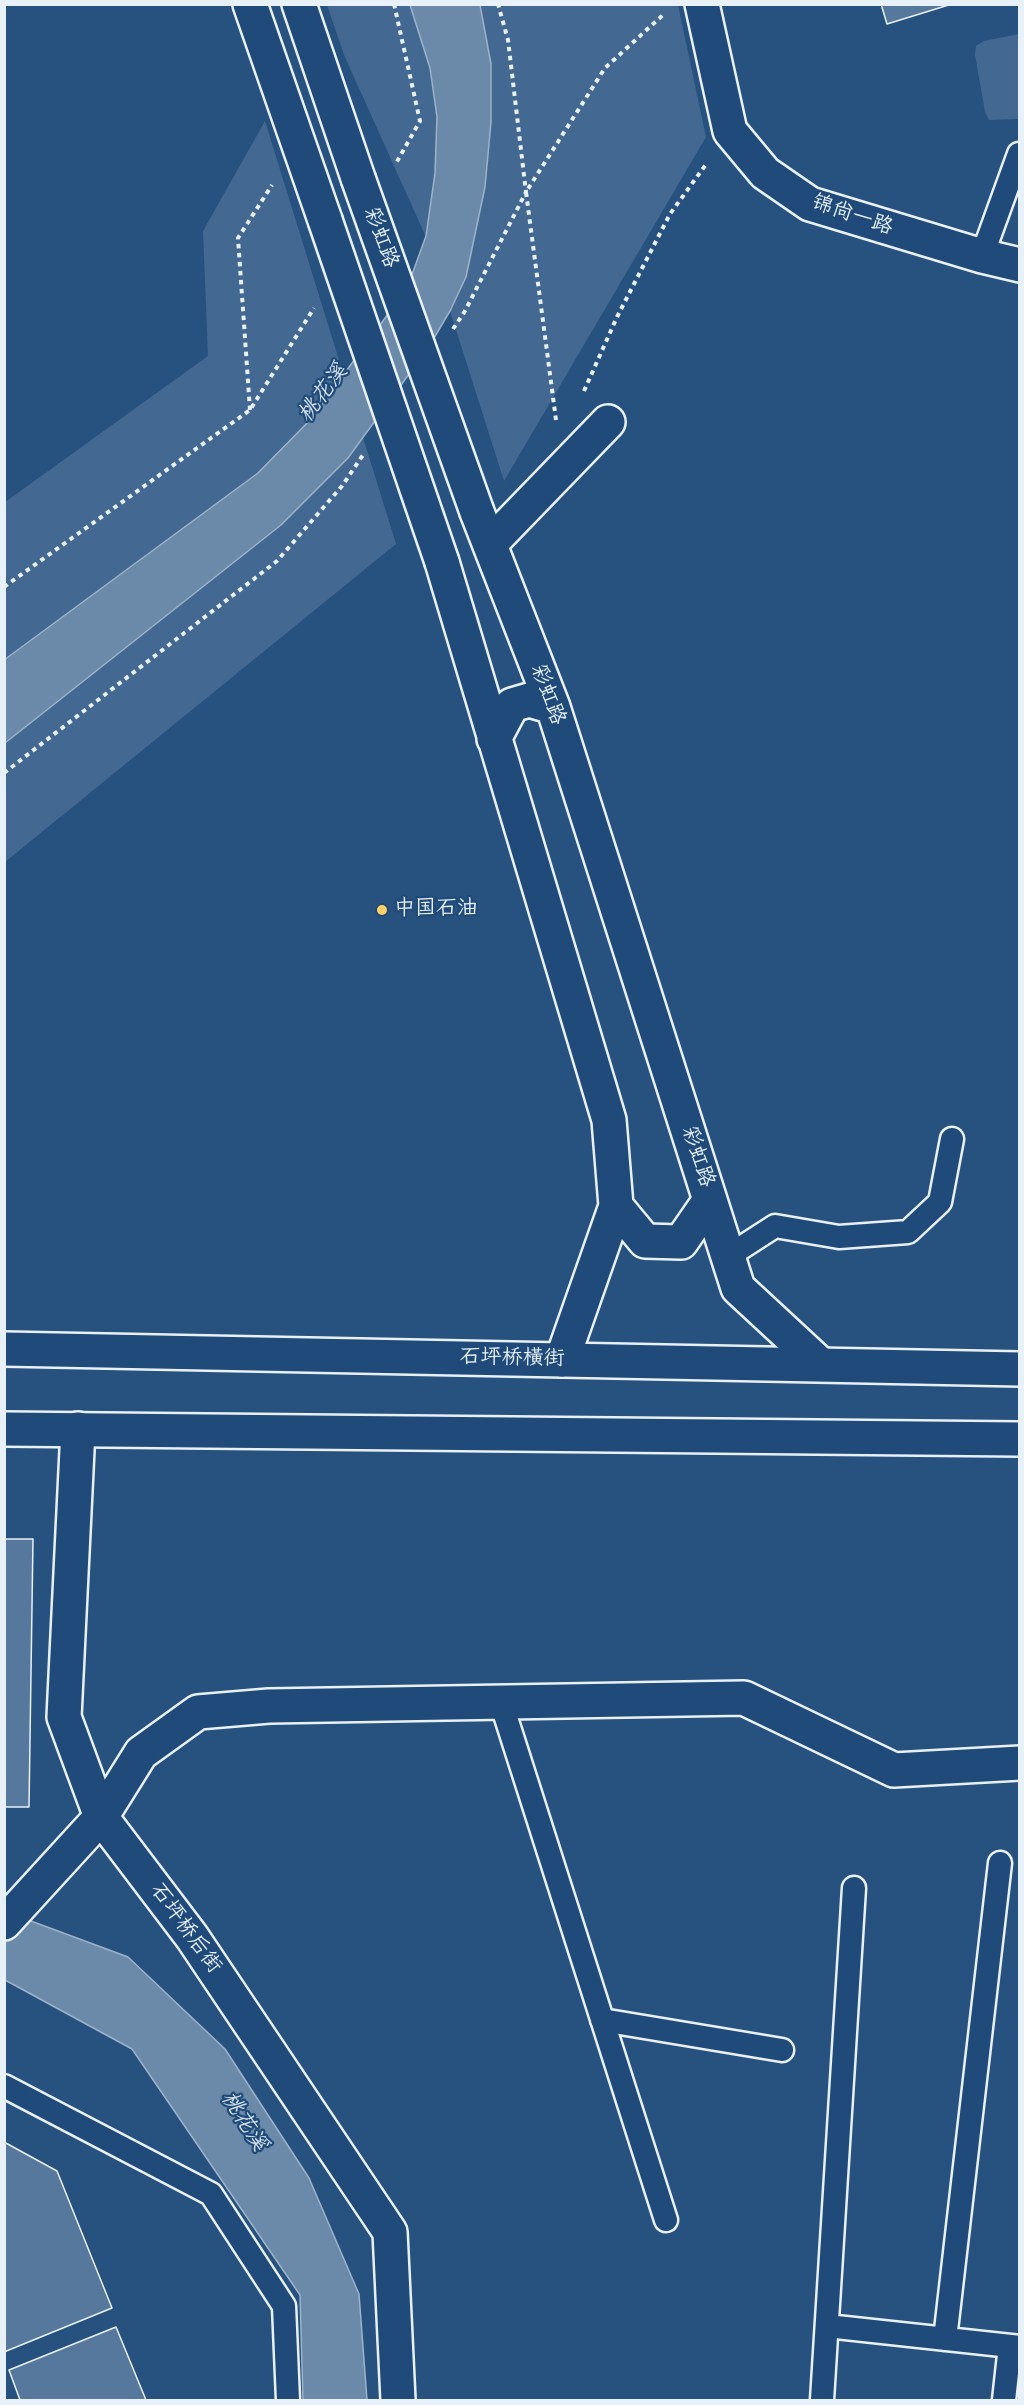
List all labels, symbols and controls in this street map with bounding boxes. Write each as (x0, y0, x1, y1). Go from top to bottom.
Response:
street label: 锦尚一路 (808, 190, 896, 242)
street label: 彩虹路 (357, 204, 403, 272)
water label: 桃花溪 (294, 360, 354, 428)
street label: 彩虹路 (524, 661, 570, 729)
place label: 中国石油 (394, 897, 478, 923)
marker: 中国石油 (375, 903, 389, 917)
street label: 彩虹路 (675, 1123, 719, 1191)
street label: 石坪桥横街 (459, 1345, 565, 1373)
street label: 石坪桥后街 (144, 1879, 226, 1979)
water label: 桃花溪 (214, 2087, 272, 2157)

